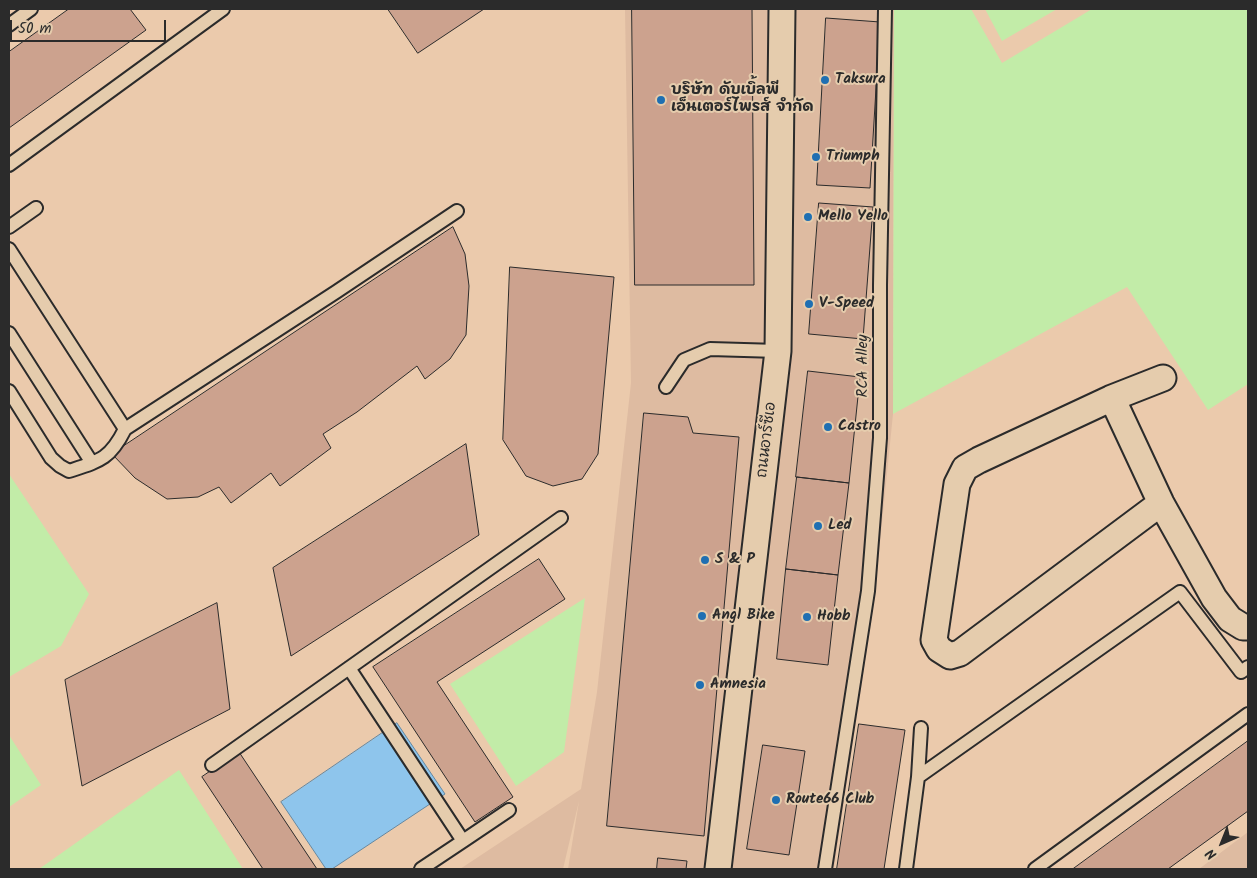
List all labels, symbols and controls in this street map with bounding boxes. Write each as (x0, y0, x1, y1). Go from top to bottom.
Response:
scale bar (12, 10, 169, 42)
text: 50 m (18, 17, 52, 41)
place label: Taksura (835, 71, 886, 89)
marker: Taksura (819, 74, 831, 86)
place label: บริษัท ดับเบิ้ลพี เอ็นเตอร์ไพรส์ จำกัด (671, 82, 814, 117)
marker: บริษัท ดับเบิ้ลพี เอ็นเตอร์ไพรส์ จำกัด (655, 94, 667, 106)
place label: Triumph (826, 148, 880, 166)
marker: Triumph (810, 151, 822, 163)
place label: Mello Yello (818, 208, 888, 226)
marker: Mello Yello (802, 211, 814, 223)
place label: V-Speed (819, 295, 874, 313)
marker: V-Speed (803, 298, 815, 310)
street label: RCA Alley (855, 334, 873, 398)
street label: ถนนอาร์ซีเอ (754, 401, 782, 479)
place label: Castro (838, 418, 881, 436)
marker: Castro (822, 421, 834, 433)
place label: Led (828, 517, 852, 535)
marker: Led (812, 520, 824, 532)
place label: S & P (715, 551, 755, 569)
marker: S & P (699, 554, 711, 566)
place label: Angl Bike (712, 607, 775, 625)
place label: Hobb (817, 608, 851, 626)
marker: Angl Bike (696, 610, 708, 622)
marker: Hobb (801, 611, 813, 623)
place label: Amnesia (710, 676, 766, 694)
marker: Amnesia (694, 679, 706, 691)
place label: Route66 Club (786, 791, 874, 809)
marker: Route66 Club (770, 794, 782, 806)
north arrow (1197, 818, 1247, 868)
text: N (1201, 843, 1222, 865)

